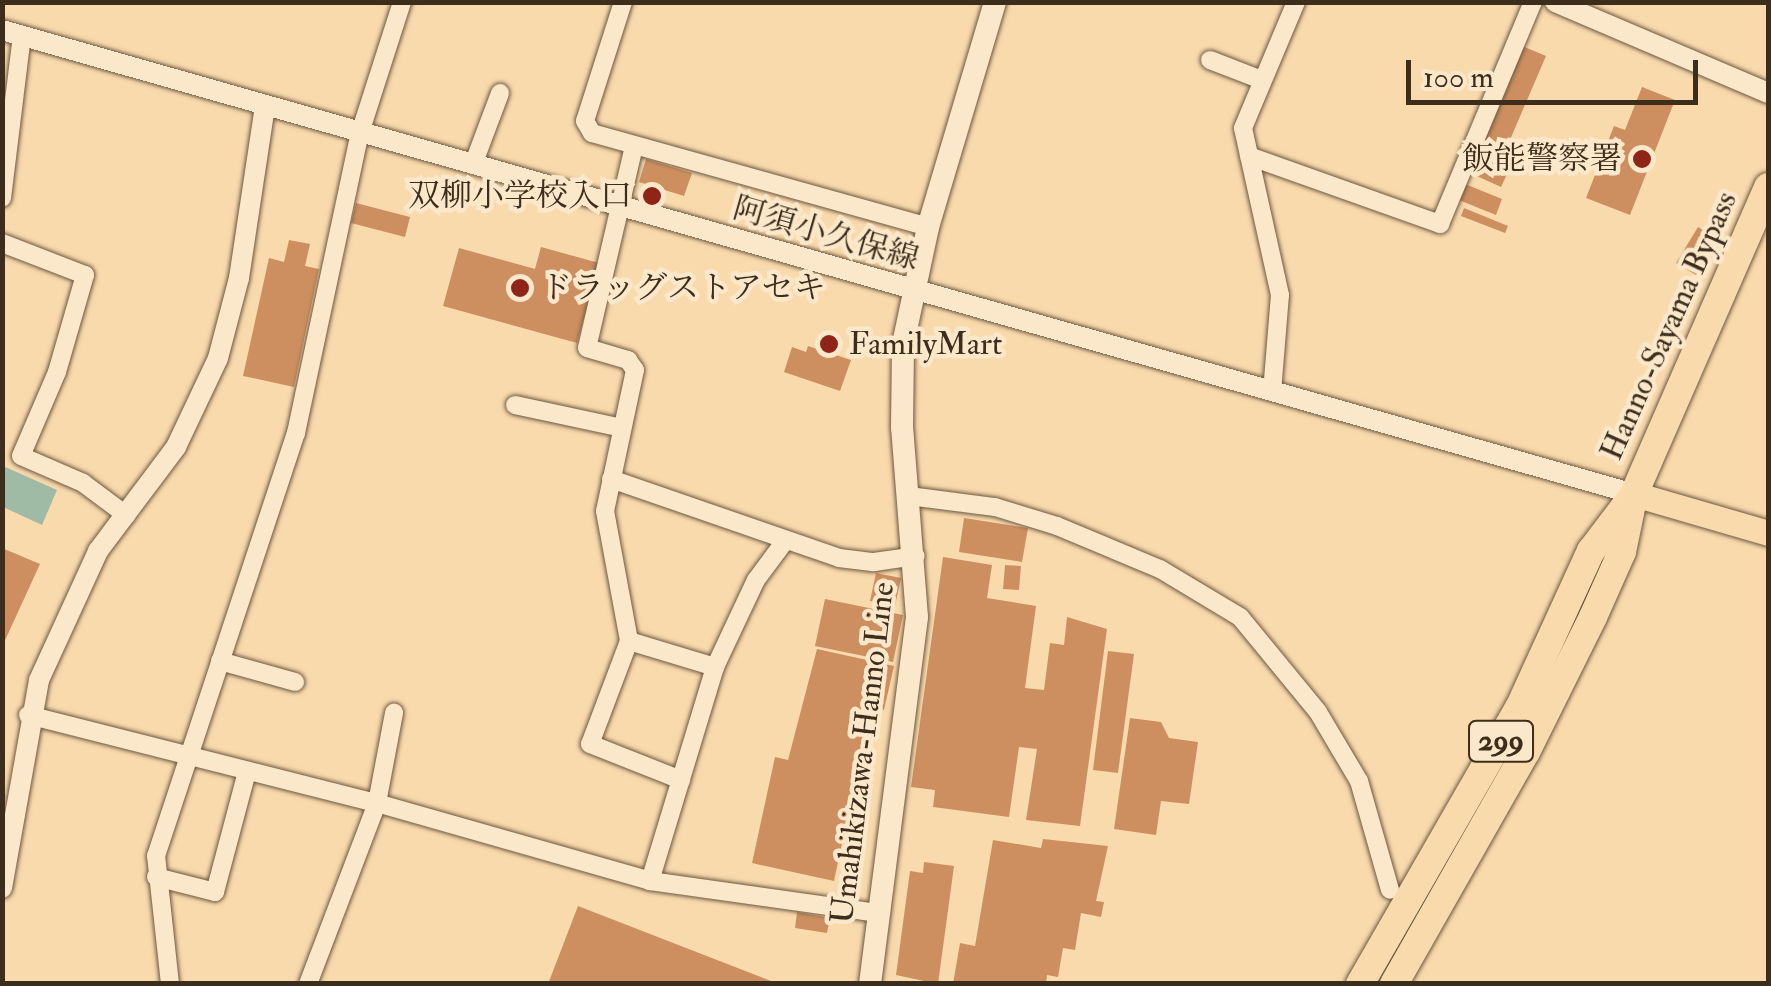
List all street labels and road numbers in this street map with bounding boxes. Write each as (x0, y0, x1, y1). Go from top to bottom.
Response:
street label: Hanno-Sayama Bypass (1593, 186, 1745, 466)
street label: 阿須小久保線 (728, 189, 924, 279)
street label: Umahikizawa-Hanno Line (823, 580, 903, 926)
road number: 299 (1466, 716, 1536, 766)

